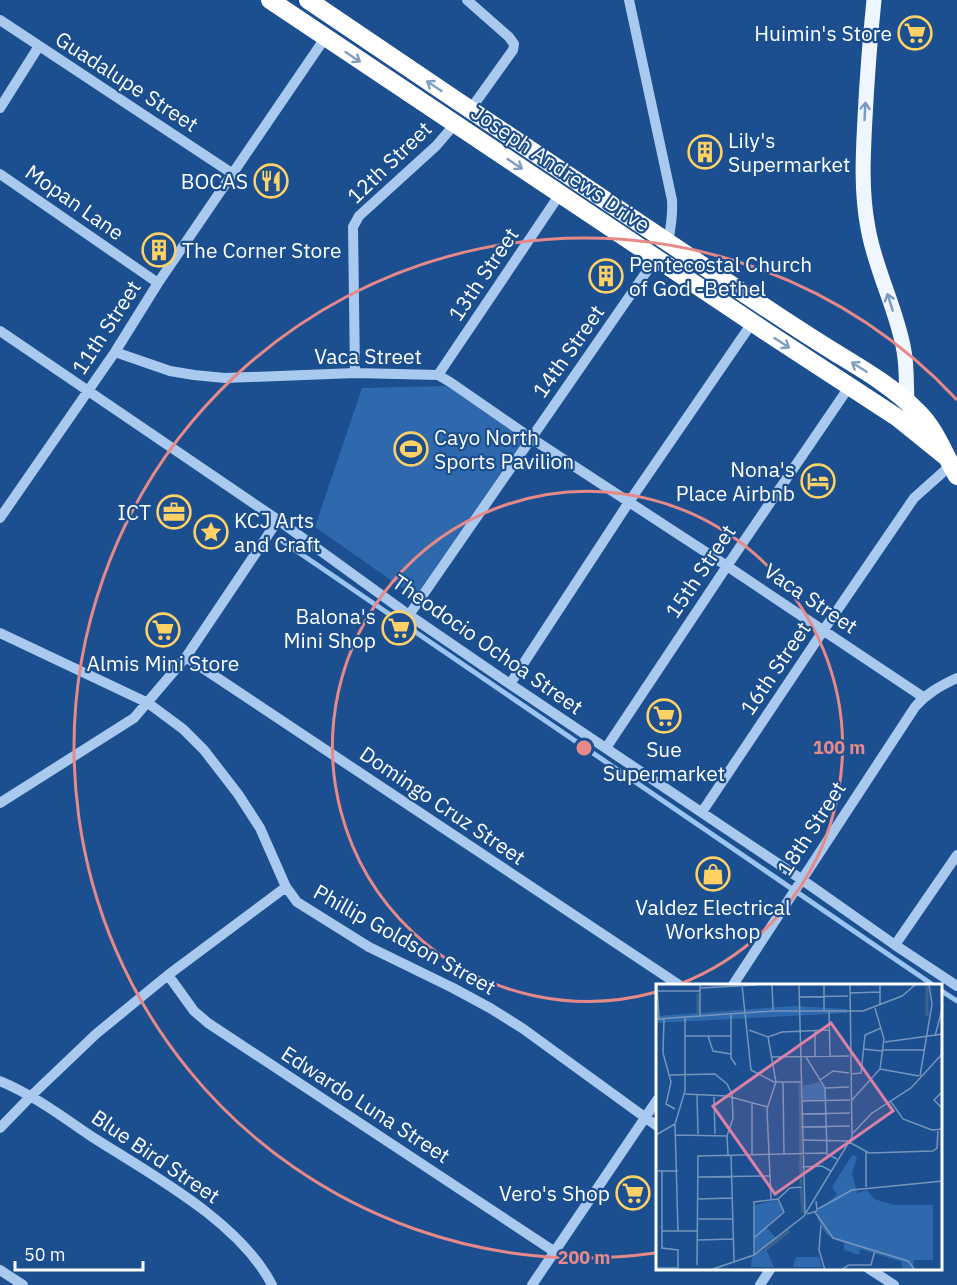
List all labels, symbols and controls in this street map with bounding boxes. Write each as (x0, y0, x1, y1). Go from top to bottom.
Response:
supermarket icon: Huimin's Store (897, 15, 933, 51)
place label: Huimin's Store (754, 19, 892, 47)
street label: Guadalupe Street (50, 24, 204, 138)
one-way arrow (344, 50, 361, 63)
one-way arrow (426, 80, 442, 92)
street label: Joseph Andrews Drive (466, 98, 656, 238)
one-way arrow (860, 101, 871, 121)
street label: 12th Street (341, 115, 437, 209)
place label: Lily's Supermarket (728, 126, 850, 178)
building icon: Lily's Supermarket (687, 134, 723, 170)
street label: Mopan Lane (20, 158, 130, 246)
one-way arrow (506, 159, 523, 171)
restaurant icon: BOCAS (253, 163, 289, 199)
place label: BOCAS (181, 167, 248, 195)
street label: 13th Street (441, 222, 525, 326)
building icon: The Corner Store (141, 232, 177, 268)
place label: The Corner Store (182, 236, 341, 264)
place label: Pentecostal Church of God -Bethel (629, 250, 812, 302)
building icon: Pentecostal Church of God -Bethel (588, 258, 624, 294)
street label: 11th Street (65, 274, 147, 380)
one-way arrow (883, 293, 894, 312)
street label: 14th Street (526, 299, 610, 403)
one-way arrow (773, 337, 790, 349)
street label: Vaca Street (314, 342, 422, 370)
one-way arrow (851, 360, 868, 372)
place label: Cayo North Sports Pavilion (434, 423, 574, 475)
sports icon: Cayo North Sports Pavilion (393, 431, 429, 467)
place label: Nona's Place Airbnb (676, 455, 795, 507)
hotel icon: Nona's Place Airbnb (800, 463, 836, 499)
office icon: ICT (156, 494, 192, 530)
place label: ICT (118, 498, 151, 526)
place label: KCJ Arts and Craft (234, 506, 320, 558)
place icon: KCJ Arts and Craft (193, 514, 229, 550)
street label: 15th Street (658, 519, 742, 623)
street label: Vaca Street (759, 556, 863, 640)
street label: Theodocio Ochoa Street (387, 568, 589, 720)
place label: Balona's Mini Shop (283, 602, 376, 654)
supermarket icon: Balona's Mini Shop (381, 610, 417, 646)
supermarket icon: Almis Mini Store (145, 612, 181, 648)
street label: 16th Street (733, 616, 817, 720)
place label: Almis Mini Store (87, 649, 239, 677)
supermarket icon: Sue Supermarket (646, 698, 682, 734)
place label: Sue Supermarket (603, 735, 725, 787)
text: 100 m (813, 736, 865, 759)
centre of rings (574, 738, 594, 758)
street label: Domingo Cruz Street (355, 739, 531, 871)
street label: 18th Street (770, 775, 852, 881)
shop icon: Valdez Electrical Workshop (695, 856, 731, 892)
street label: Phillip Goldson Street (309, 877, 501, 1001)
place label: Valdez Electrical Workshop (635, 893, 791, 945)
inset map (656, 984, 942, 1270)
street label: Edwardo Luna Street (276, 1039, 456, 1169)
street label: Blue Bird Street (86, 1103, 226, 1209)
supermarket icon: Vero's Shop (615, 1175, 651, 1211)
place label: Vero's Shop (499, 1179, 610, 1207)
scale bar (15, 1234, 142, 1272)
text: 50 m (24, 1243, 66, 1266)
text: 200 m (558, 1246, 610, 1269)

